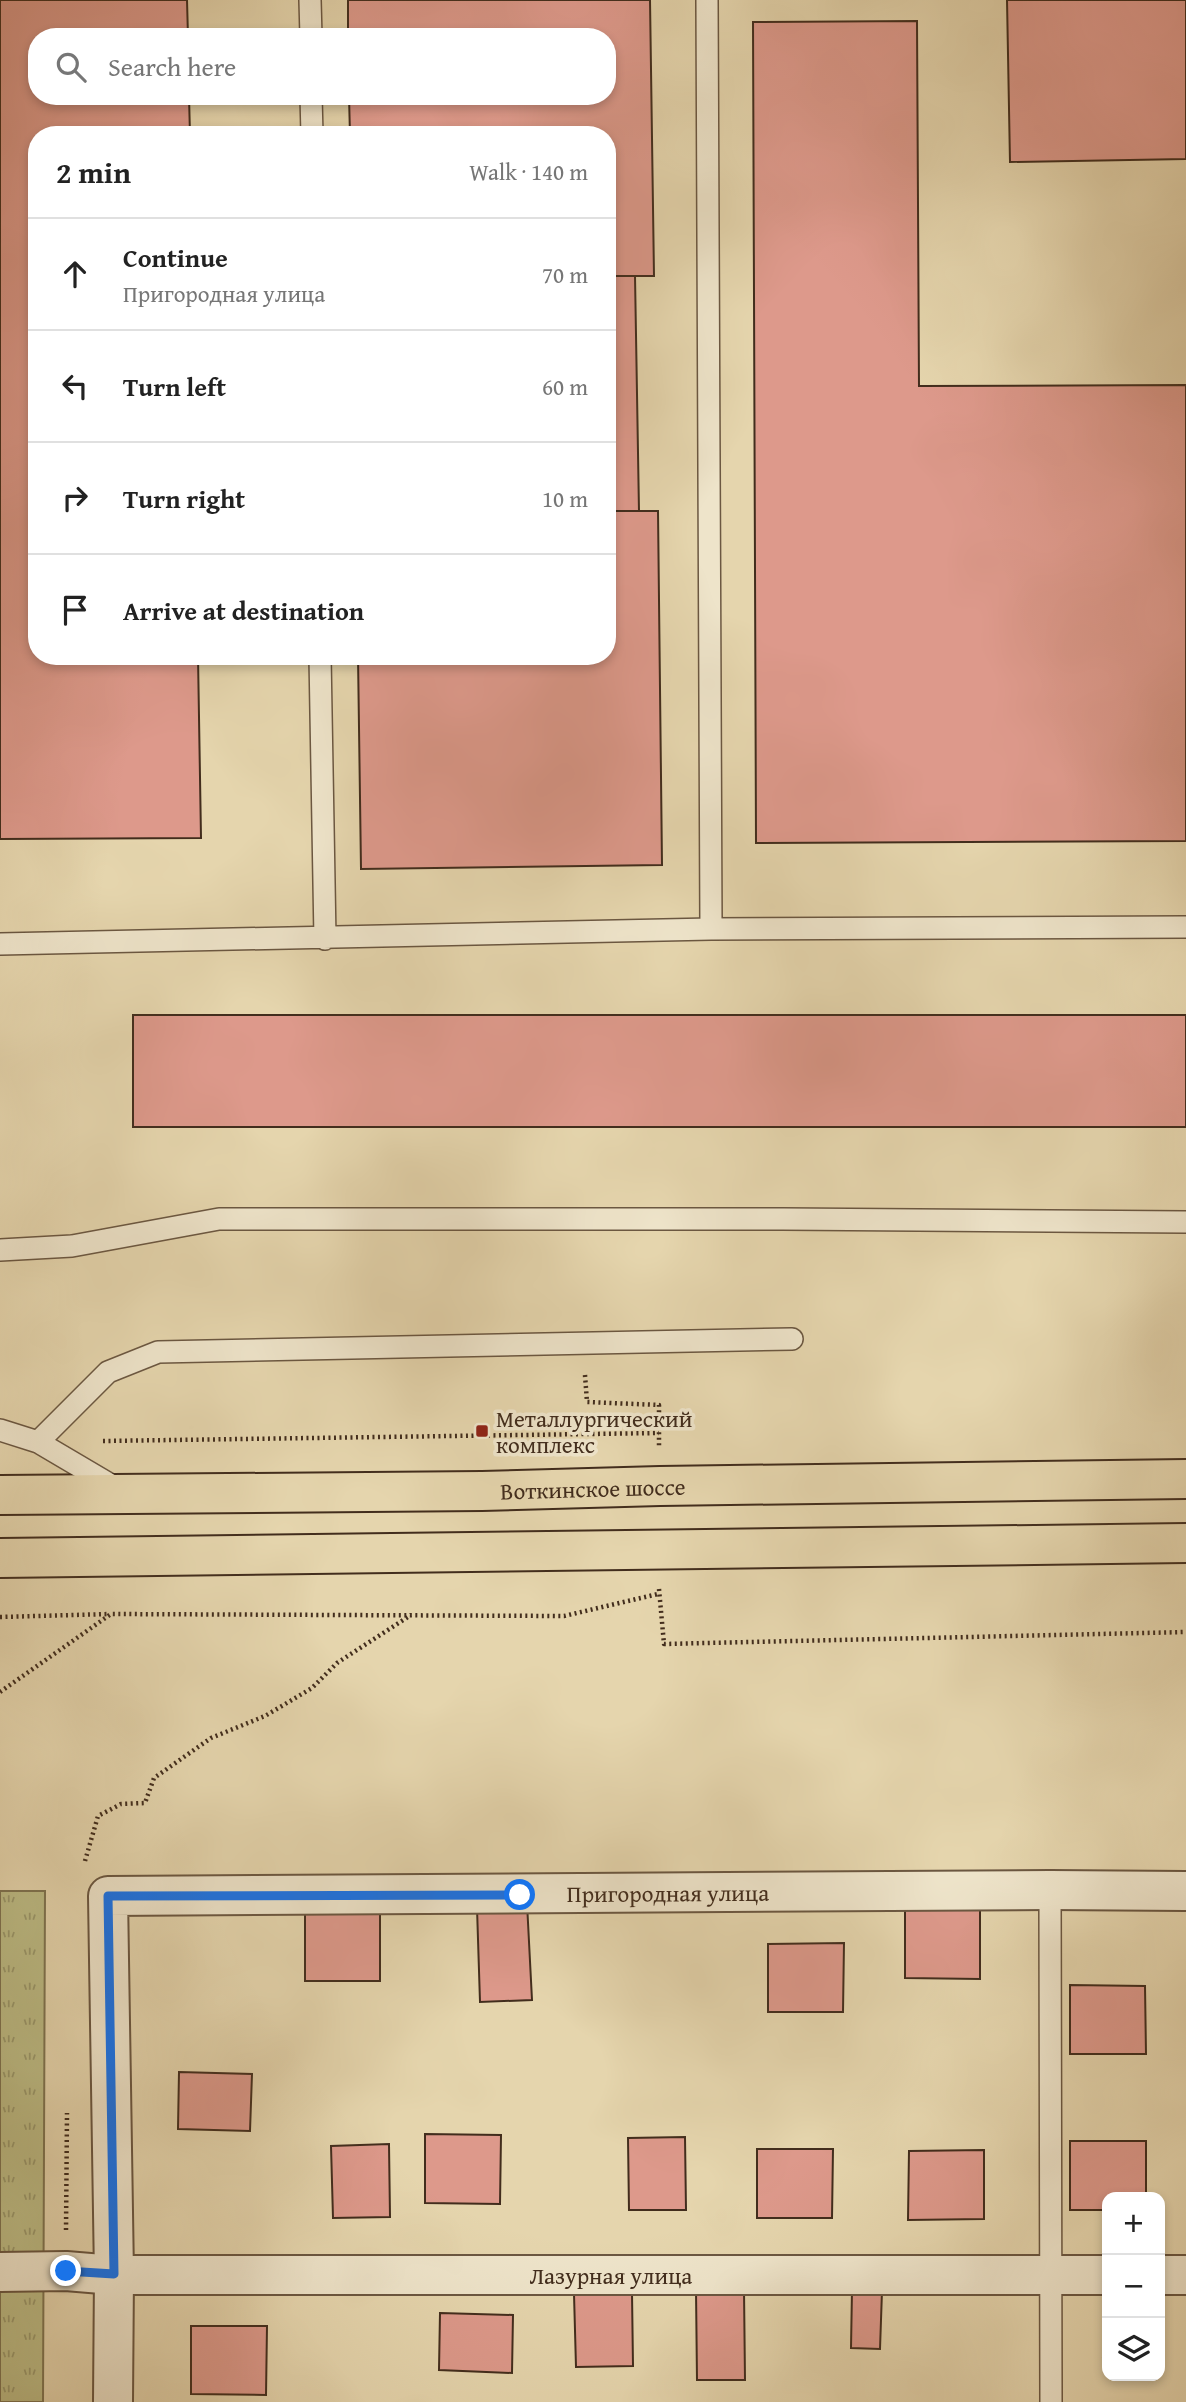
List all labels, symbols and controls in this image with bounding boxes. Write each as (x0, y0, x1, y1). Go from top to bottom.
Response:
search box (28, 28, 616, 105)
text: Search here (108, 47, 236, 86)
icon: search (52, 48, 90, 86)
text: 2 min (56, 150, 131, 194)
text: Walk · 140 m (469, 155, 588, 188)
text: Continue (123, 238, 228, 277)
icon: ahead (56, 255, 94, 293)
text: 70 m (542, 258, 588, 291)
text: Пригородная улица (123, 277, 325, 310)
icon: left (56, 367, 94, 405)
text: Turn left (123, 367, 226, 406)
text: 60 m (542, 370, 588, 403)
icon: right (56, 479, 94, 517)
text: Turn right (123, 479, 245, 518)
text: 10 m (542, 482, 588, 515)
icon: arrive (56, 591, 94, 629)
text: Arrive at destination (123, 591, 364, 630)
place label: Металлургический комплекс (496, 1402, 693, 1461)
marker: Металлургический комплекс (474, 1423, 490, 1439)
street label: Воткинское шоссе (500, 1469, 686, 1507)
street label: Пригородная улица (567, 1875, 769, 1910)
route start (504, 1879, 535, 1910)
map controls (1102, 2192, 1165, 2381)
button: + (1102, 2192, 1165, 2255)
route end (50, 2255, 81, 2286)
button: − (1102, 2255, 1165, 2318)
street label: Лазурная улица (529, 2259, 692, 2292)
button: layers (1102, 2318, 1165, 2381)

